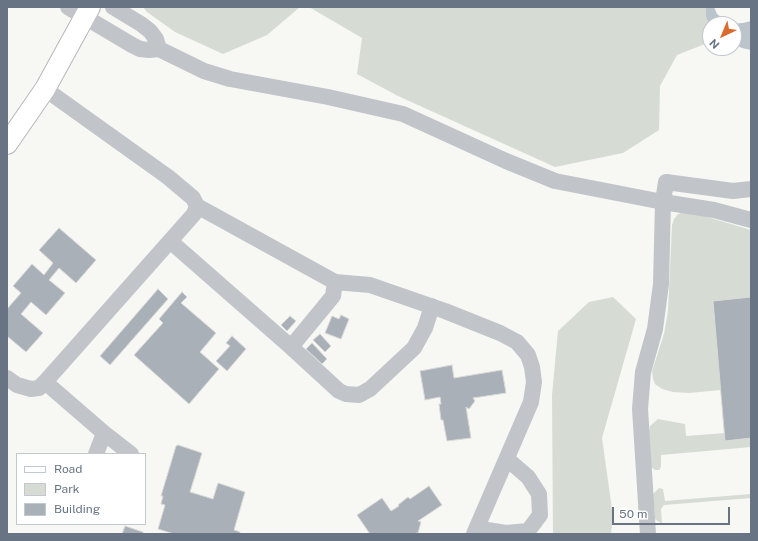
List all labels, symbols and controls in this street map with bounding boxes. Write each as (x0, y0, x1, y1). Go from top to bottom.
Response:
north arrow (702, 16, 742, 56)
text: N (707, 37, 722, 51)
legend (16, 453, 146, 525)
text: Road (54, 462, 82, 476)
text: Park (54, 482, 80, 496)
scale bar (614, 499, 732, 525)
text: Building (54, 502, 100, 516)
text: 50 m (619, 507, 647, 521)

